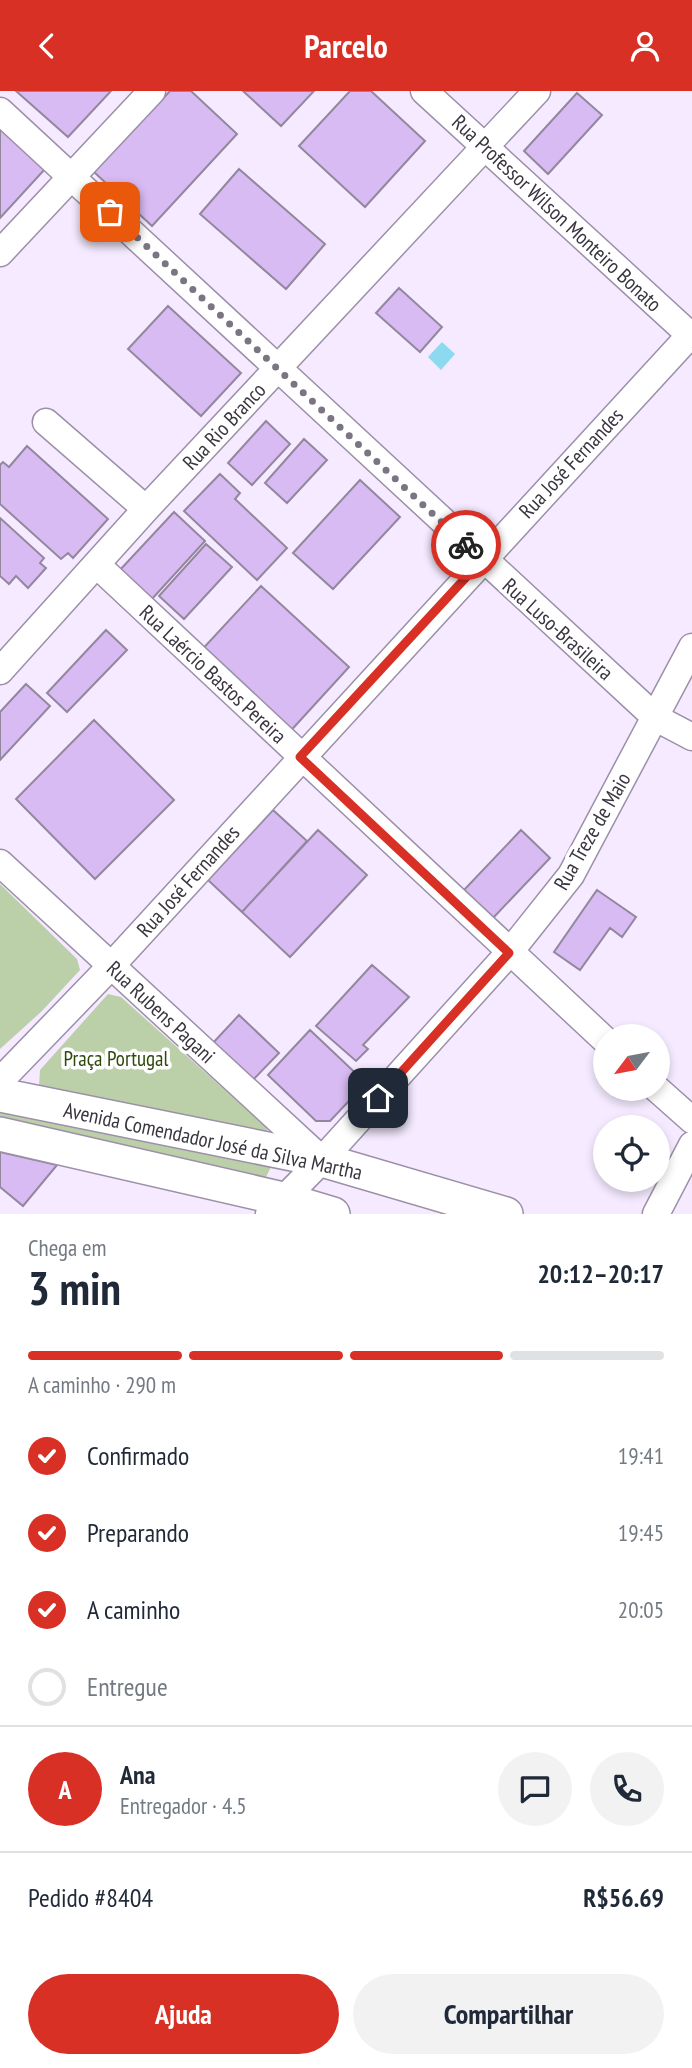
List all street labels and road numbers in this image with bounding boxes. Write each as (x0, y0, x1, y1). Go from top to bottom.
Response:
street label: Rua Professor Wilson Monteiro Bonato (446, 109, 668, 317)
street label: Rua Rio Branco (177, 377, 271, 475)
street label: Rua José Fernandes (513, 402, 629, 524)
street label: Rua Luso-Brasileira (497, 572, 619, 686)
street label: Rua Laércio Bastos Pereira (134, 599, 292, 749)
street label: Rua Treze de Maio (547, 767, 637, 895)
street label: Rua José Fernandes (131, 819, 245, 943)
street label: Rua Rubens Pagani (101, 955, 221, 1069)
street label: Avenida Comendador José da Silva Martha (61, 1096, 365, 1186)

